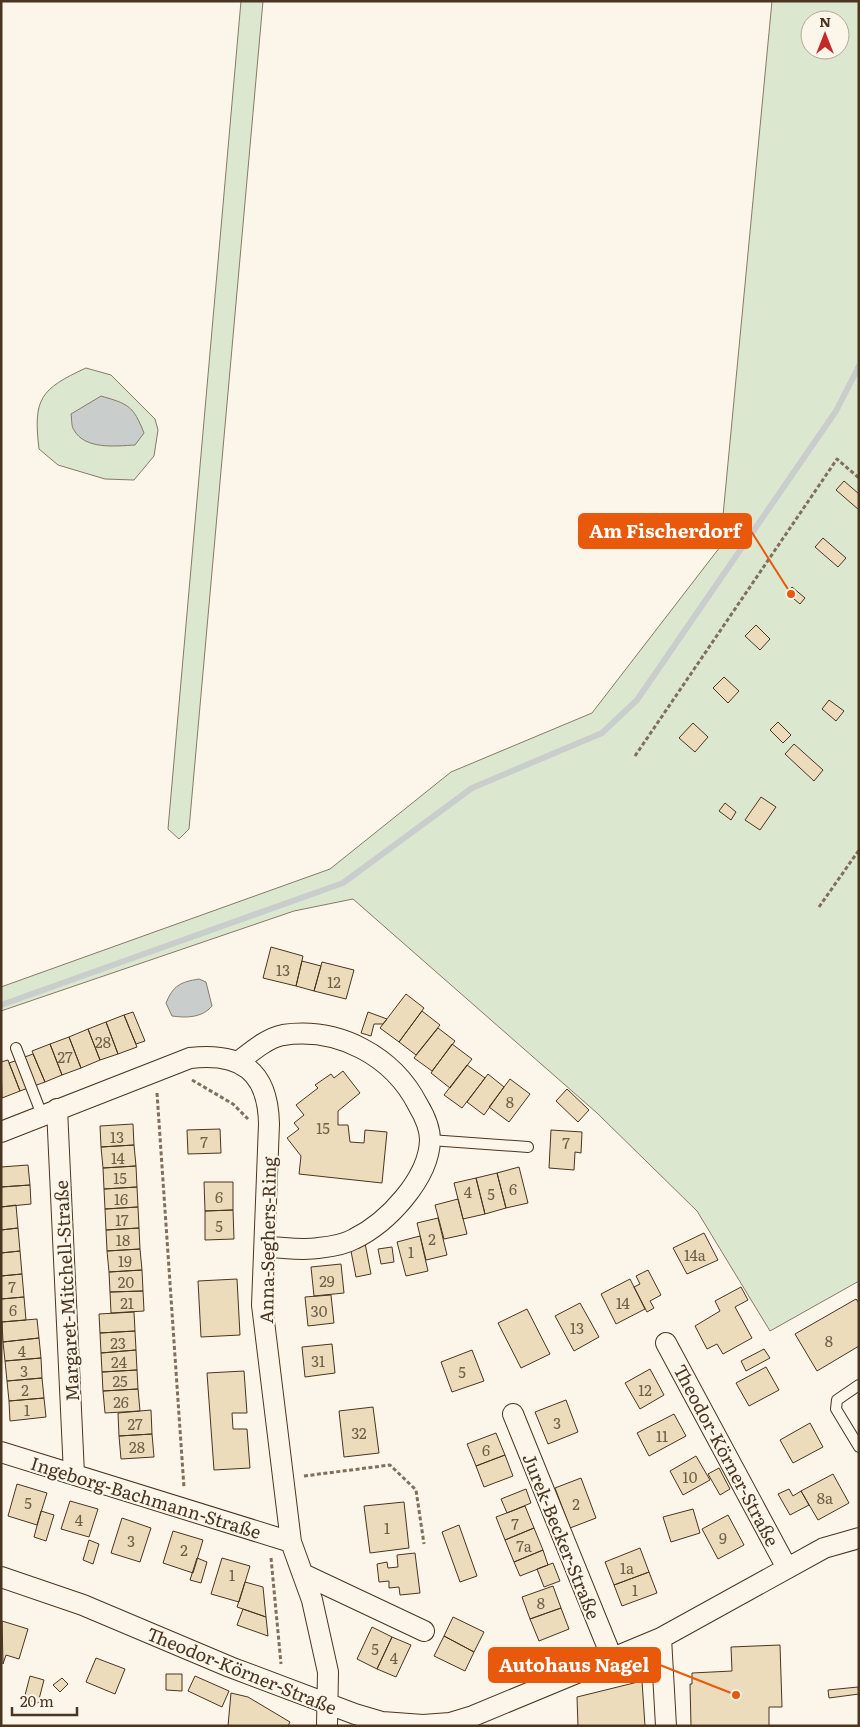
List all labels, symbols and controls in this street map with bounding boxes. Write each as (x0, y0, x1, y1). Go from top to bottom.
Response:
north arrow (800, 10, 850, 60)
text: N (819, 11, 831, 31)
callout: Am Fischerdorf (579, 514, 751, 548)
text: Am Fischerdorf (589, 516, 743, 544)
house number: 13 (276, 958, 290, 981)
house number: 12 (327, 970, 341, 993)
house number: 28 (95, 1030, 111, 1053)
house number: 27 (57, 1045, 73, 1068)
house number: 8 (506, 1090, 514, 1113)
house number: 15 (316, 1116, 330, 1139)
house number: 13 (110, 1125, 124, 1148)
house number: 7 (200, 1130, 208, 1153)
house number: 7 (562, 1131, 570, 1154)
house number: 14 (111, 1146, 125, 1169)
street label: Anna-Seghers-Ring (252, 1155, 282, 1324)
house number: 15 (113, 1166, 127, 1189)
house number: 6 (509, 1177, 517, 1200)
street label: Margaret-Mitchell-Straße (47, 1180, 85, 1402)
house number: 4 (464, 1180, 472, 1203)
house number: 5 (487, 1182, 495, 1205)
house number: 6 (215, 1185, 223, 1208)
house number: 16 (114, 1187, 128, 1210)
house number: 17 (115, 1208, 129, 1231)
house number: 5 (215, 1214, 223, 1237)
house number: 2 (428, 1227, 436, 1250)
house number: 18 (116, 1228, 130, 1251)
house number: 1 (408, 1240, 414, 1263)
house number: 14a (684, 1243, 707, 1266)
house number: 19 (118, 1249, 132, 1272)
house number: 29 (319, 1269, 335, 1292)
house number: 20 (118, 1270, 134, 1293)
house number: 7 (8, 1275, 16, 1298)
house number: 21 (120, 1291, 134, 1314)
house number: 14 (616, 1291, 630, 1314)
house number: 6 (9, 1298, 17, 1321)
house number: 30 (311, 1299, 328, 1322)
house number: 13 (570, 1316, 584, 1339)
house number: 8 (825, 1329, 833, 1352)
house number: 23 (110, 1331, 126, 1354)
house number: 4 (18, 1339, 26, 1362)
house number: 31 (311, 1349, 325, 1372)
house number: 24 (111, 1350, 127, 1373)
house number: 3 (20, 1359, 28, 1382)
street label: Theodor-Körner-Straße (667, 1359, 787, 1551)
house number: 5 (458, 1360, 466, 1383)
house number: 25 (112, 1369, 128, 1392)
house number: 2 (21, 1378, 29, 1401)
house number: 12 (638, 1378, 652, 1401)
house number: 26 (113, 1390, 129, 1413)
house number: 1 (24, 1398, 30, 1421)
house number: 3 (553, 1411, 561, 1434)
house number: 27 (127, 1412, 143, 1435)
house number: 32 (351, 1421, 367, 1444)
house number: 11 (656, 1424, 668, 1447)
house number: 28 (129, 1435, 145, 1458)
house number: 6 (482, 1438, 490, 1461)
street label: Ingeborg-Bachmann-Straße (27, 1449, 265, 1545)
street label: Jurek-Becker-Straße (516, 1449, 608, 1623)
house number: 10 (683, 1465, 698, 1488)
house number: 8a (817, 1486, 834, 1509)
house number: 5 (24, 1491, 32, 1514)
house number: 2 (572, 1492, 580, 1515)
house number: 4 (75, 1508, 83, 1531)
house number: 7 (511, 1512, 519, 1535)
house number: 1 (384, 1516, 390, 1539)
house number: 9 (719, 1526, 727, 1549)
house number: 3 (127, 1529, 135, 1552)
house number: 7a (516, 1534, 533, 1557)
house number: 2 (180, 1538, 188, 1561)
house number: 1a (620, 1556, 635, 1579)
house number: 1 (229, 1563, 235, 1586)
house number: 1 (632, 1578, 638, 1601)
house number: 8 (537, 1591, 545, 1614)
street label: Theodor-Körner-Straße (143, 1620, 341, 1720)
house number: 5 (371, 1637, 379, 1660)
house number: 4 (390, 1646, 398, 1669)
callout: Autohaus Nagel (489, 1648, 660, 1682)
text: Autohaus Nagel (499, 1650, 649, 1678)
scale bar (12, 1684, 78, 1716)
text: 20 m (20, 1689, 54, 1712)

